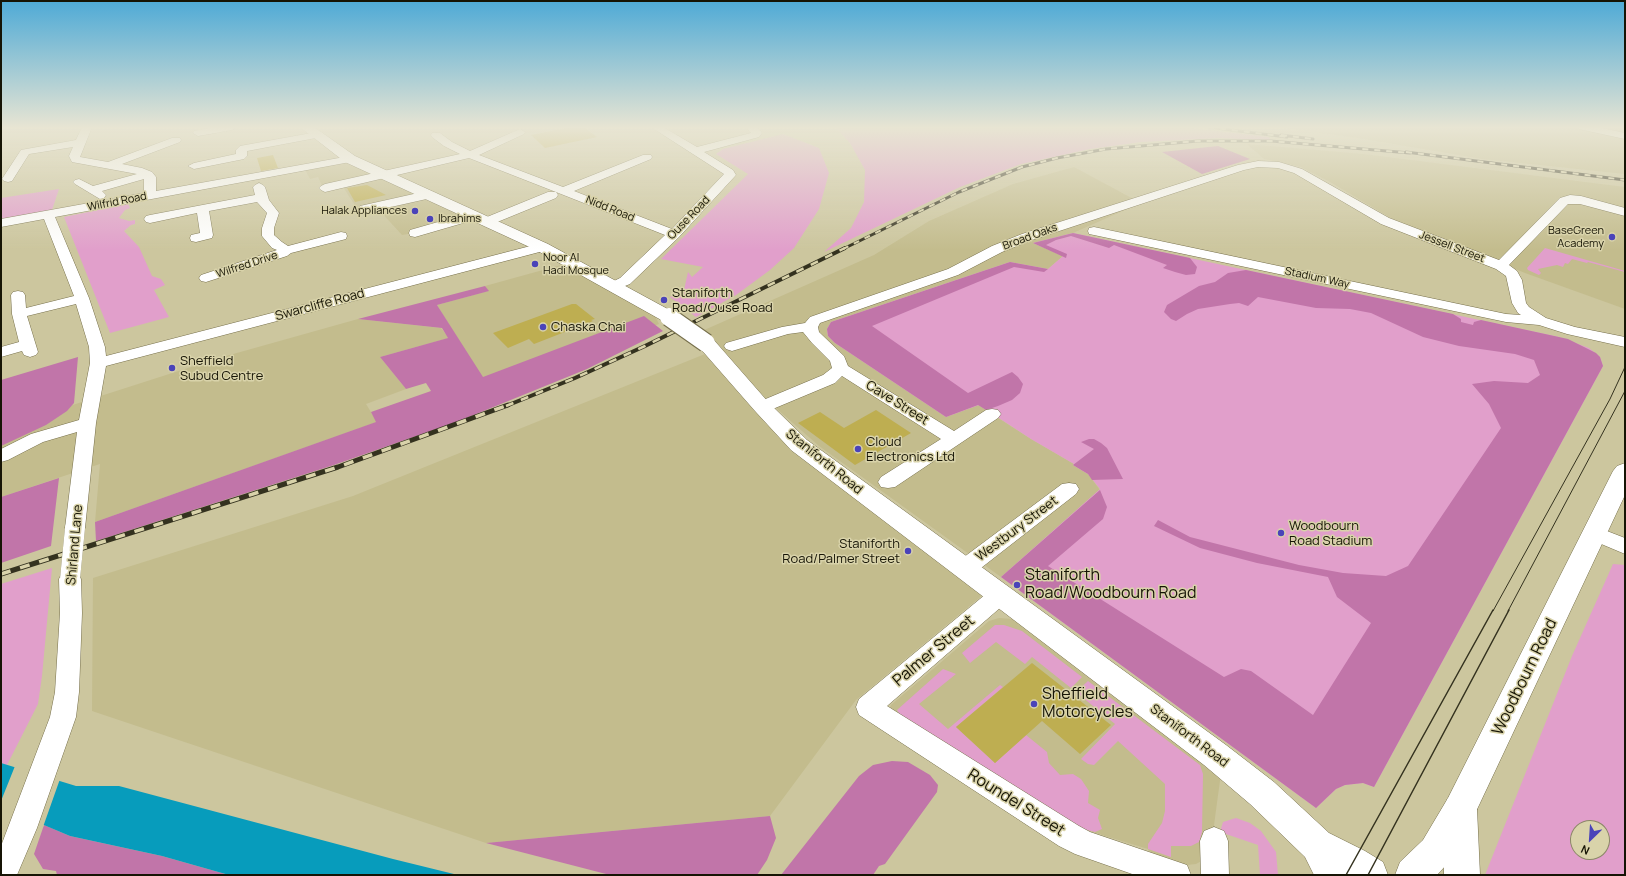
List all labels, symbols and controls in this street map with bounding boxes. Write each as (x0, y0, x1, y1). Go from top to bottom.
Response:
street label: Wilfrid Road (86, 190, 148, 214)
street label: Nidd Road (584, 193, 636, 225)
street label: Ouse Road (665, 194, 713, 242)
place label: Halak Appliances (321, 204, 407, 218)
marker: Halak Appliances (410, 206, 420, 216)
place label: Ibrahims (438, 212, 481, 226)
marker: Ibrahims (425, 214, 435, 224)
street label: Broad Oaks (1001, 221, 1059, 253)
place label: BaseGreen Academy (1548, 224, 1604, 250)
street label: Jessell Street (1417, 228, 1487, 266)
marker: BaseGreen Academy (1607, 232, 1617, 242)
street label: Wilfred Drive (215, 249, 279, 281)
place label: Noor Al Hadi Mosque (543, 251, 609, 277)
marker: Noor Al Hadi Mosque (530, 259, 540, 269)
street label: Stadium Way (1283, 265, 1351, 291)
place label: Staniforth Road/Ouse Road (672, 285, 773, 316)
street label: Swarcliffe Road (274, 286, 366, 324)
marker: Staniforth Road/Ouse Road (659, 295, 669, 305)
place label: Chaska Chai (551, 319, 626, 335)
marker: Chaska Chai (538, 322, 548, 332)
place label: Sheffield Subud Centre (180, 353, 263, 384)
marker: Sheffield Subud Centre (167, 363, 177, 373)
street label: Cave Street (863, 378, 931, 428)
street label: Staniforth Road (782, 426, 866, 498)
place label: Cloud Electronics Ltd (866, 434, 955, 465)
marker: Cloud Electronics Ltd (853, 444, 863, 454)
street label: Westbury Street (973, 493, 1061, 565)
street label: Shirland Lane (64, 504, 86, 586)
place label: Woodbourn Road Stadium (1289, 518, 1372, 549)
marker: Woodbourn Road Stadium (1276, 528, 1286, 538)
place label: Staniforth Road/Palmer Street (782, 536, 900, 567)
marker: Staniforth Road/Palmer Street (903, 546, 913, 556)
place label: Staniforth Road/Woodbourn Road (1025, 566, 1196, 604)
marker: Staniforth Road/Woodbourn Road (1012, 580, 1022, 590)
street label: Palmer Street (889, 611, 979, 691)
street label: Woodbourn Road (1488, 616, 1562, 738)
place label: Sheffield Motorcycles (1042, 685, 1133, 723)
marker: Sheffield Motorcycles (1029, 699, 1039, 709)
street label: Staniforth Road (1147, 701, 1231, 771)
street label: Roundel Street (964, 765, 1068, 841)
north arrow (1570, 820, 1610, 860)
text: N (1578, 842, 1592, 859)

